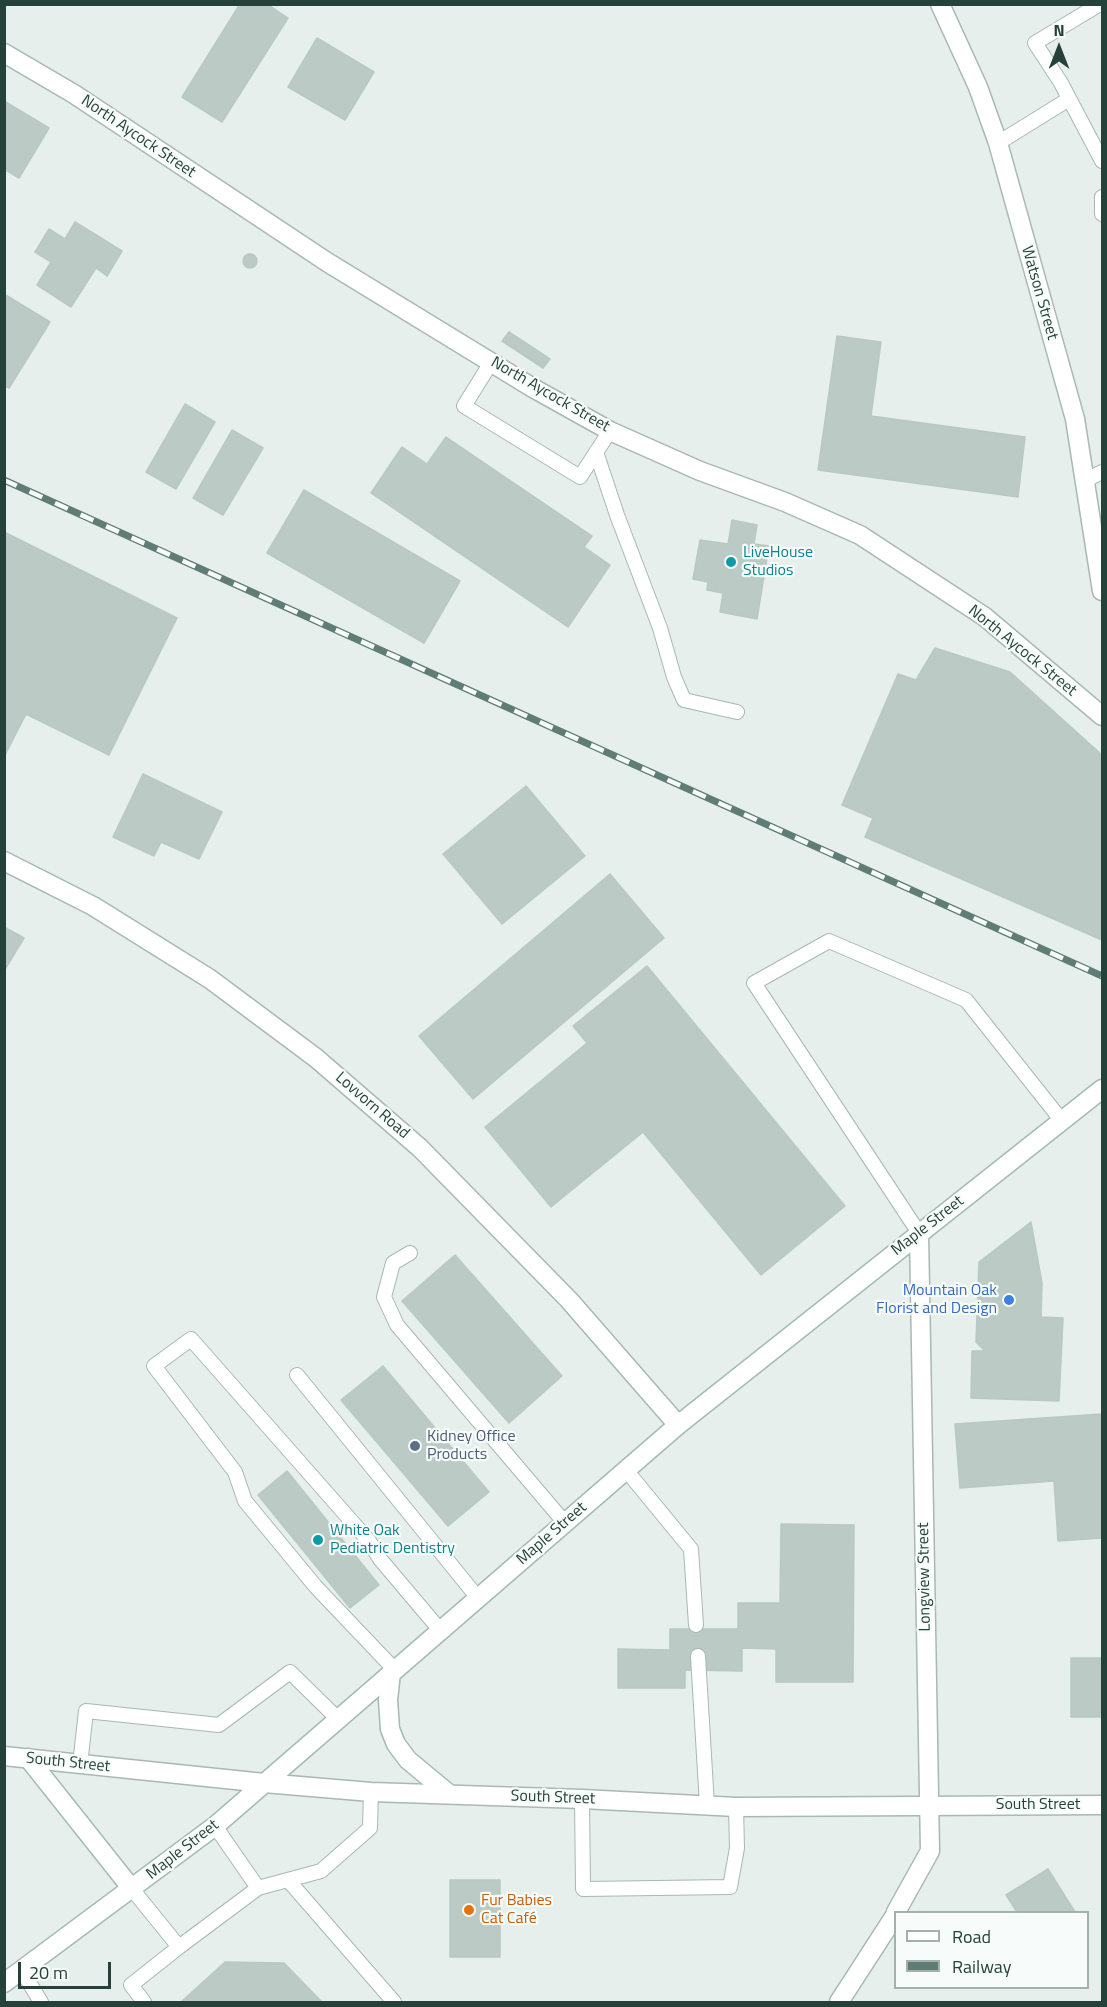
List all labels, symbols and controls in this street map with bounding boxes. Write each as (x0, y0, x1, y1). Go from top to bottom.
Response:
north arrow (1029, 18, 1089, 78)
text: N (1053, 18, 1065, 42)
street label: North Aycock Street (77, 92, 199, 182)
street label: Watson Street (1016, 244, 1062, 342)
street label: North Aycock Street (487, 353, 613, 437)
place label: LiveHouse Studios (743, 543, 813, 581)
marker: LiveHouse Studios (724, 555, 738, 569)
street label: North Aycock Street (964, 601, 1080, 701)
street label: Lovvorn Road (331, 1069, 413, 1143)
street label: Maple Street (888, 1192, 968, 1260)
place label: Mountain Oak Florist and Design (876, 1281, 997, 1319)
marker: Mountain Oak Florist and Design (1002, 1293, 1016, 1307)
place label: Kidney Office Products (427, 1427, 515, 1465)
marker: Kidney Office Products (408, 1439, 422, 1453)
street label: Maple Street (513, 1498, 591, 1570)
place label: White Oak Pediatric Dentistry (330, 1521, 455, 1559)
street label: Longview Street (914, 1522, 936, 1632)
marker: White Oak Pediatric Dentistry (311, 1533, 325, 1547)
street label: South Street (25, 1749, 111, 1777)
street label: South Street (510, 1787, 596, 1809)
street label: South Street (996, 1795, 1080, 1815)
street label: Maple Street (143, 1816, 223, 1884)
place label: Fur Babies Cat Café (481, 1891, 552, 1929)
marker: Fur Babies Cat Café (462, 1903, 476, 1917)
legend (894, 1911, 1089, 1989)
text: Road (952, 1923, 991, 1950)
scale bar (21, 1950, 114, 1988)
text: Railway (952, 1953, 1011, 1980)
text: 20 m (29, 1959, 68, 1986)

